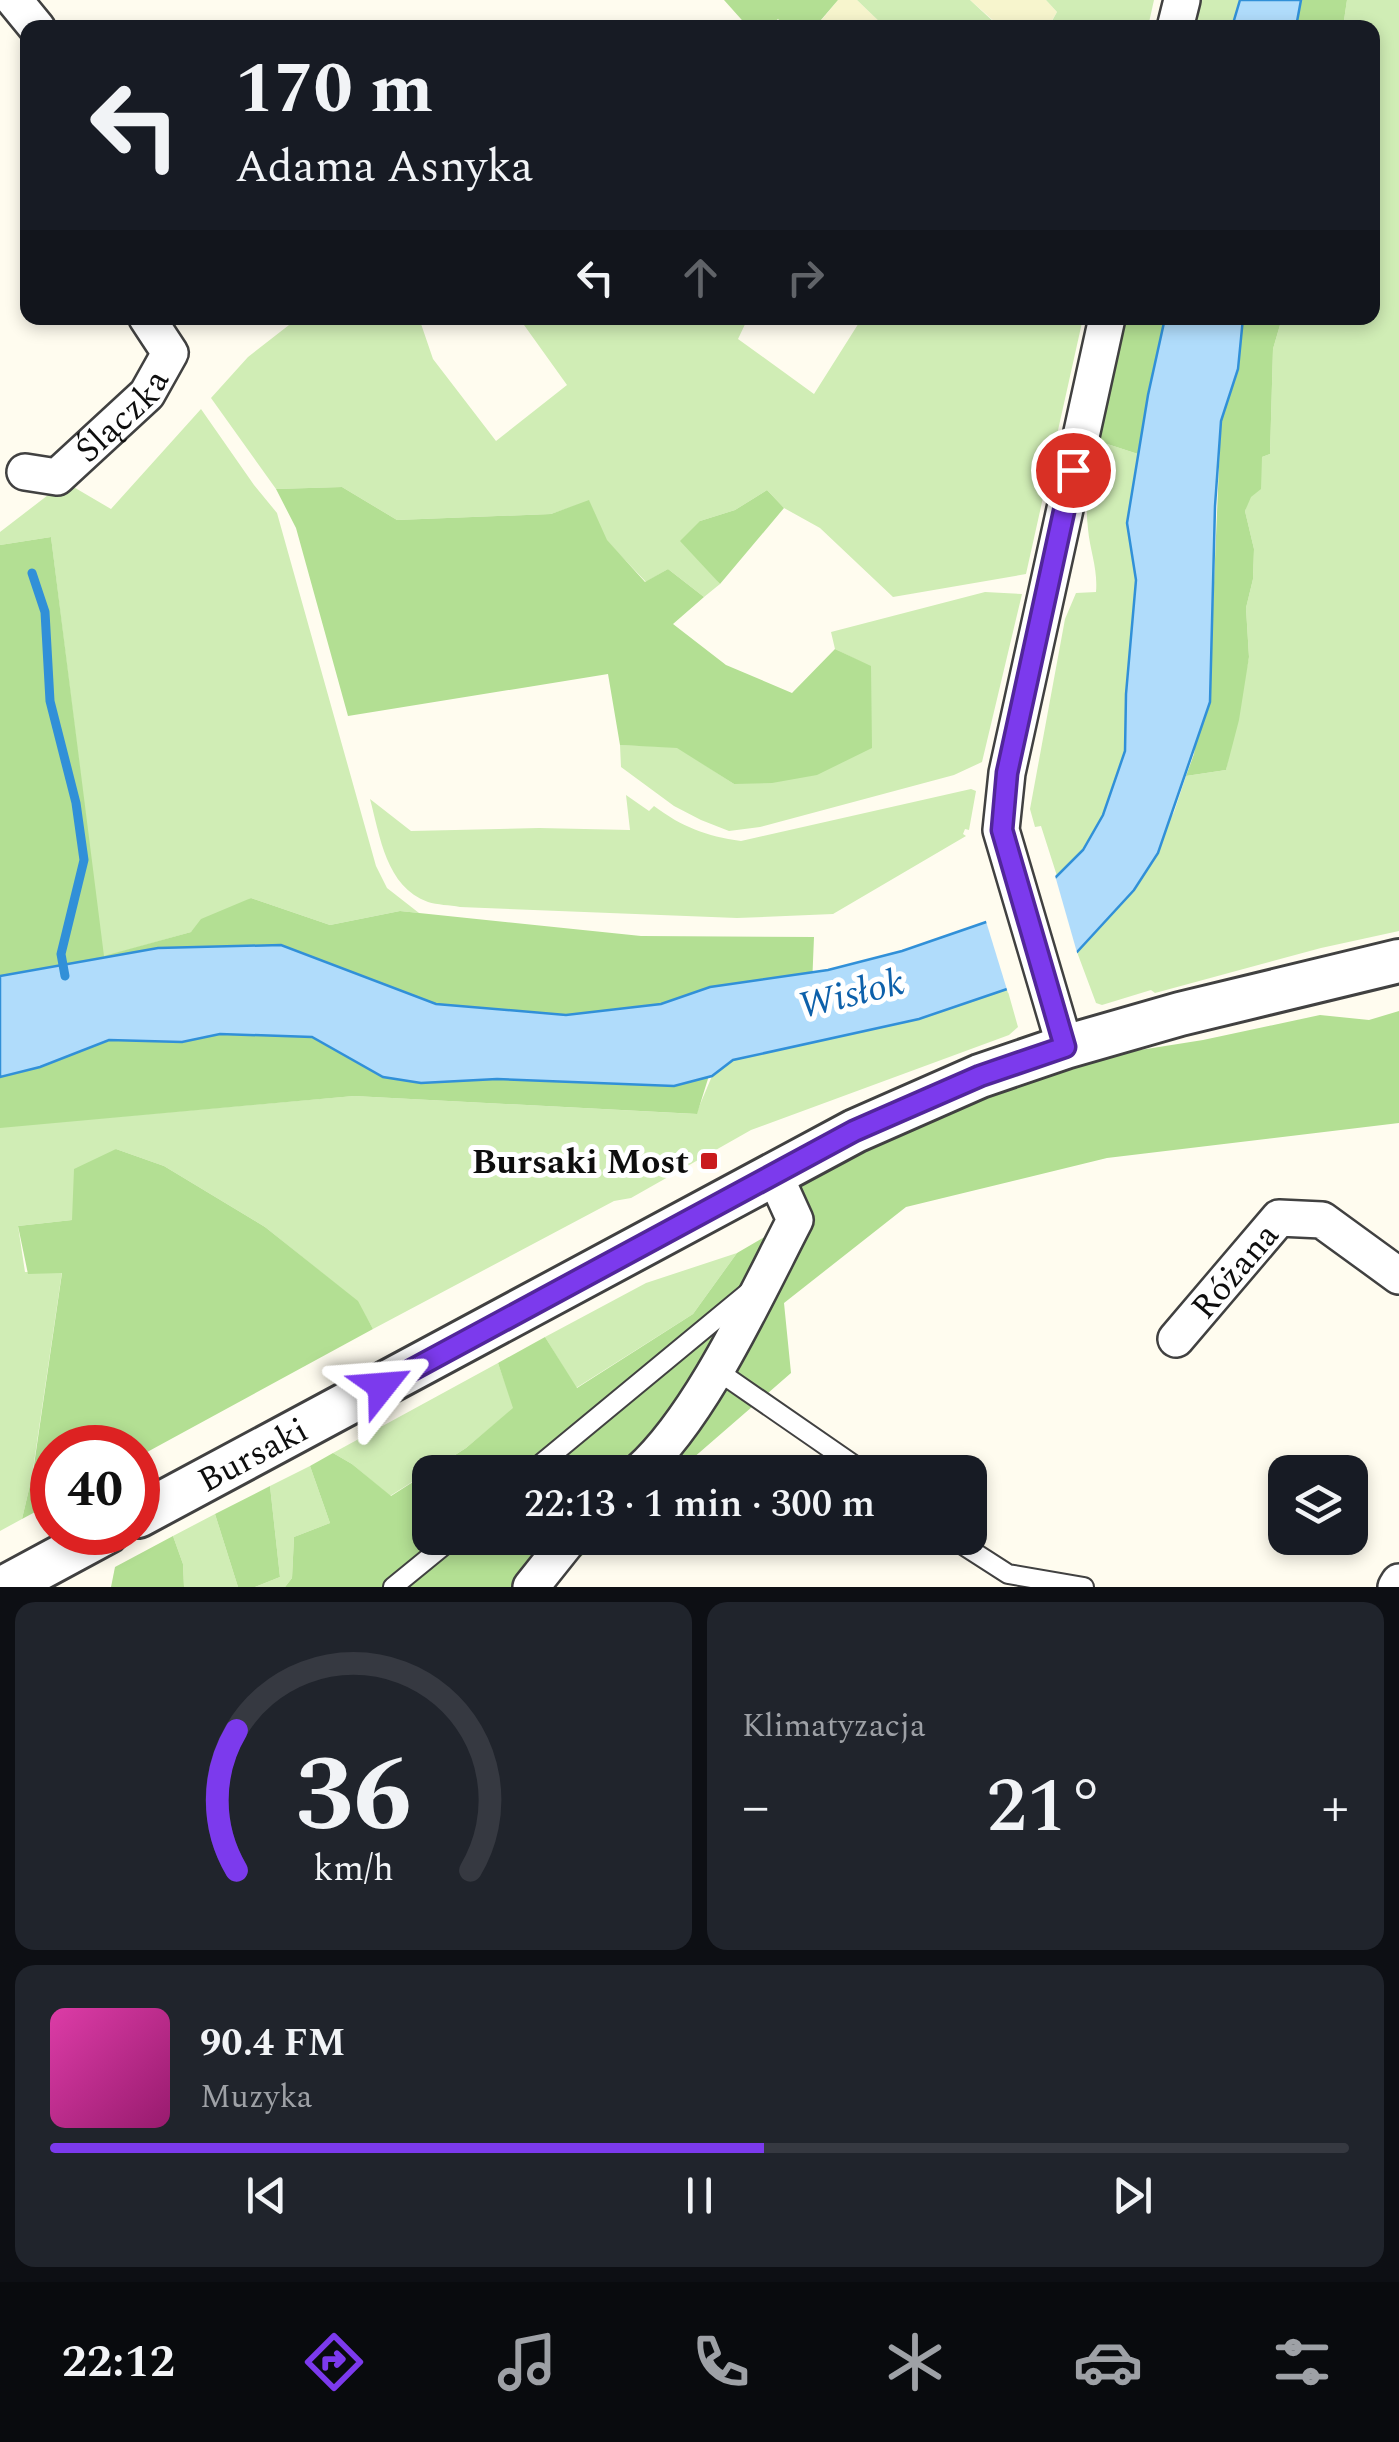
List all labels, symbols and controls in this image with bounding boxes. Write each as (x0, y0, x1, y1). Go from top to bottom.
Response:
text: 170 m (235, 37, 433, 143)
icon: left (70, 60, 200, 190)
text: Adama Asnyka (235, 133, 533, 202)
icon: left (568, 250, 623, 305)
icon: ahead (673, 250, 728, 305)
icon: right (778, 250, 833, 305)
street label: Ślączka (63, 360, 184, 476)
pin (1031, 428, 1116, 513)
icon: arrive (1046, 443, 1101, 498)
water label: Wisłok (792, 954, 911, 1036)
place label: Bursaki Most (472, 1136, 689, 1189)
marker: Bursaki Most (698, 1150, 720, 1172)
street label: Różana (1179, 1211, 1292, 1332)
position arrow (330, 1334, 434, 1438)
street label: Bursaki (189, 1404, 318, 1507)
speed limit sign: 40 (30, 1425, 160, 1555)
map controls (1268, 1455, 1368, 1555)
button: layers (1268, 1455, 1368, 1555)
text: 22:13 · 1 min · 300 m (524, 1476, 875, 1534)
text: Klimatyzacja (742, 1702, 926, 1751)
text: 36 (295, 1718, 412, 1876)
text: 21° (987, 1751, 1104, 1865)
text: − (742, 1766, 770, 1849)
text: + (1321, 1766, 1349, 1849)
text: km/h (313, 1842, 394, 1897)
text: 90.4 FM (200, 2015, 345, 2073)
text: Muzyka (200, 2073, 312, 2122)
icon: previous (239, 2168, 294, 2223)
icon: pause (672, 2168, 727, 2223)
icon: next (1105, 2168, 1160, 2223)
icon: directions (299, 2327, 369, 2397)
icon: music (492, 2327, 562, 2397)
icon: phone (686, 2327, 756, 2397)
icon: climate (880, 2327, 950, 2397)
icon: car (1073, 2327, 1143, 2397)
icon: filters (1267, 2327, 1337, 2397)
text: 22:12 (62, 2328, 175, 2397)

